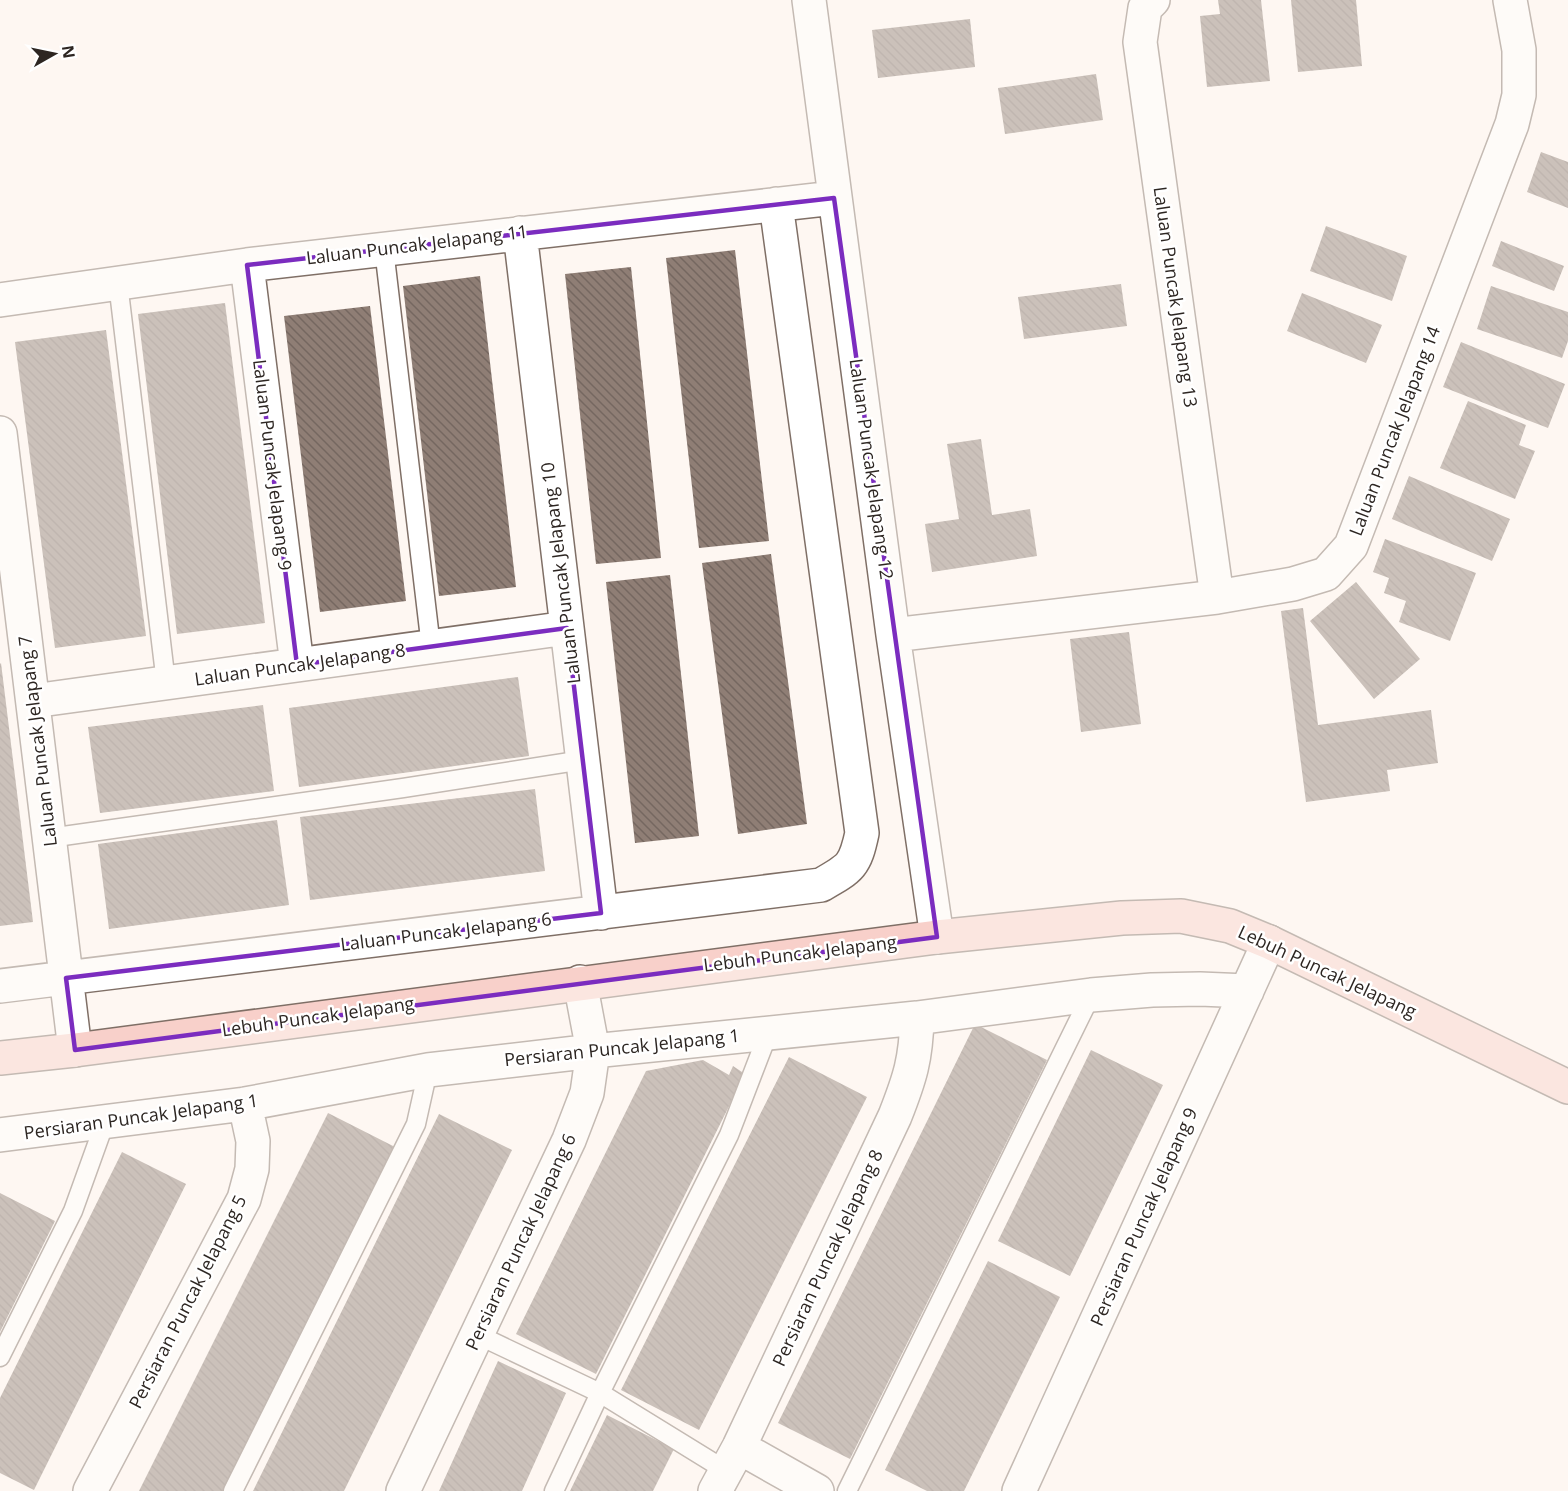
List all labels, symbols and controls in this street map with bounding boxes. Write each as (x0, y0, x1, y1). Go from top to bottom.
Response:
north arrow (24, 24, 84, 84)
text: N (57, 44, 81, 60)
street label: Laluan Puncak Jelapang 13 (1149, 185, 1203, 409)
street label: Laluan Puncak Jelapang 11 (305, 219, 529, 270)
street label: Laluan Puncak Jelapang 14 (1343, 322, 1445, 539)
street label: Laluan Puncak Jelapang 12 (845, 357, 899, 581)
street label: Laluan Puncak Jelapang 9 (248, 358, 298, 572)
street label: Laluan Puncak Jelapang 10 (535, 461, 586, 685)
street label: Laluan Puncak Jelapang 7 (12, 634, 62, 848)
street label: Laluan Puncak Jelapang 8 (193, 637, 407, 691)
street label: Laluan Puncak Jelapang 6 (339, 906, 553, 956)
street label: Lebuh Puncak Jelapang (1234, 919, 1421, 1023)
street label: Lebuh Puncak Jelapang (702, 929, 898, 977)
street label: Lebuh Puncak Jelapang (220, 991, 416, 1041)
street label: Persiaran Puncak Jelapang 1 (503, 1023, 741, 1071)
street label: Persiaran Puncak Jelapang 1 (22, 1088, 260, 1144)
street label: Persiaran Puncak Jelapang 9 (1084, 1104, 1202, 1329)
street label: Persiaran Puncak Jelapang 6 (459, 1129, 581, 1354)
street label: Persiaran Puncak Jelapang 8 (766, 1145, 888, 1370)
street label: Persiaran Puncak Jelapang 5 (123, 1191, 251, 1412)

